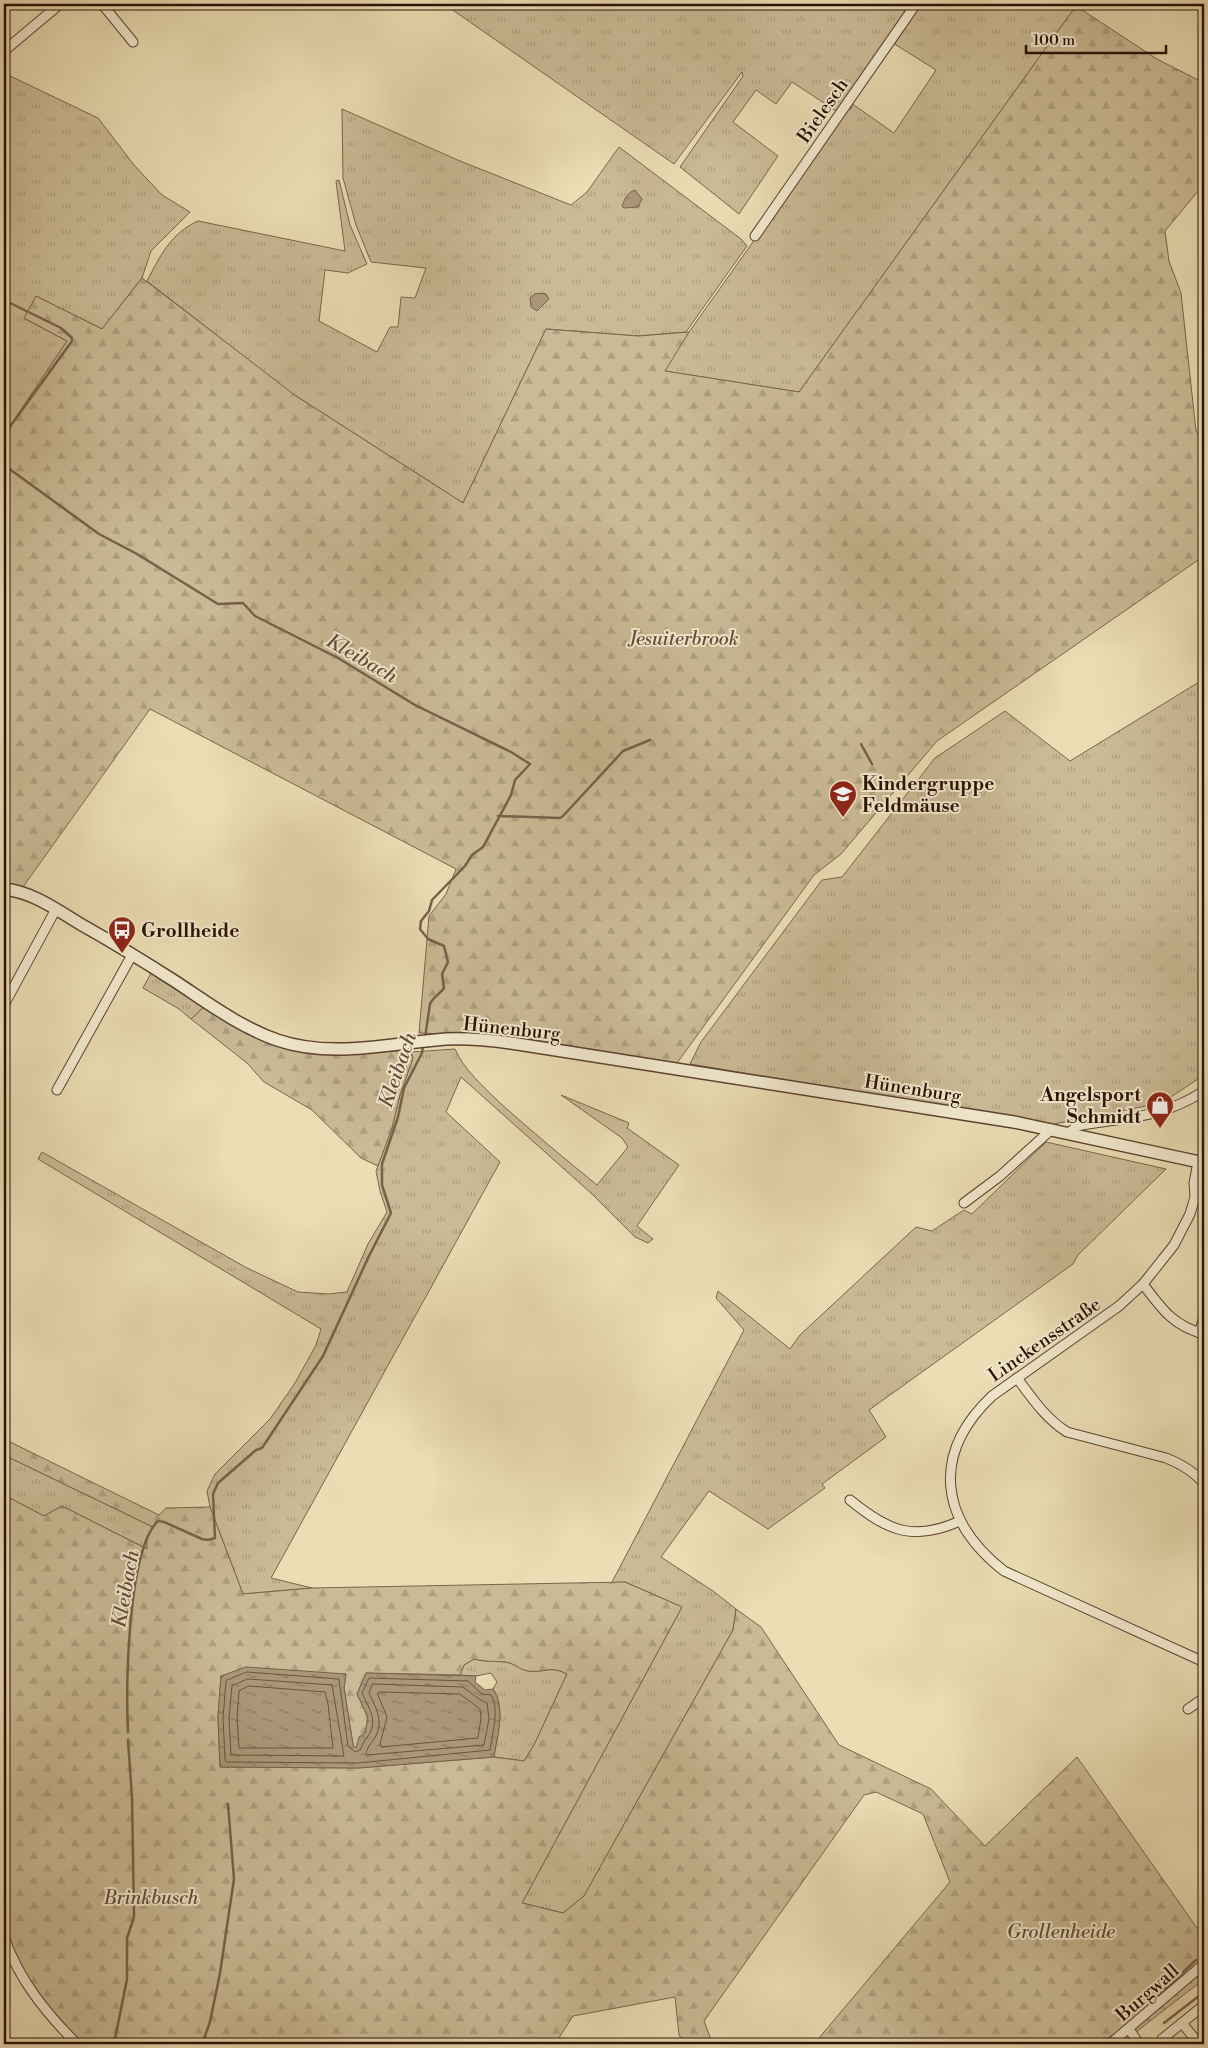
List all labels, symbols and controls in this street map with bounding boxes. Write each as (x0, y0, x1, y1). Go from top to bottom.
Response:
scale bar (1026, 22, 1166, 54)
text: 100 m (1033, 31, 1075, 50)
street label: Bielesch (791, 74, 854, 148)
park label: Jesuiterbrook (627, 627, 739, 651)
water label: Kleibach (321, 629, 402, 690)
place label: Kindergruppe Feldmäuse (862, 772, 994, 818)
school or university icon: Kindergruppe Feldmäuse (828, 779, 858, 818)
bus stop icon: Grollheide (107, 915, 137, 954)
place label: Grollheide (141, 919, 239, 943)
street label: Hünenburg (462, 1012, 562, 1046)
water label: Kleibach (374, 1029, 423, 1112)
street label: Hünenburg (863, 1069, 963, 1109)
place label: Angelsport Schmidt (1039, 1083, 1141, 1129)
shop icon: Angelsport Schmidt (1145, 1090, 1175, 1129)
street label: Linckensstraße (984, 1292, 1106, 1388)
water label: Kleibach (107, 1548, 146, 1630)
park label: Brinkbusch (103, 1886, 199, 1910)
park label: Grollenheide (1007, 1920, 1115, 1944)
street label: Burgwall (1110, 1958, 1185, 2027)

